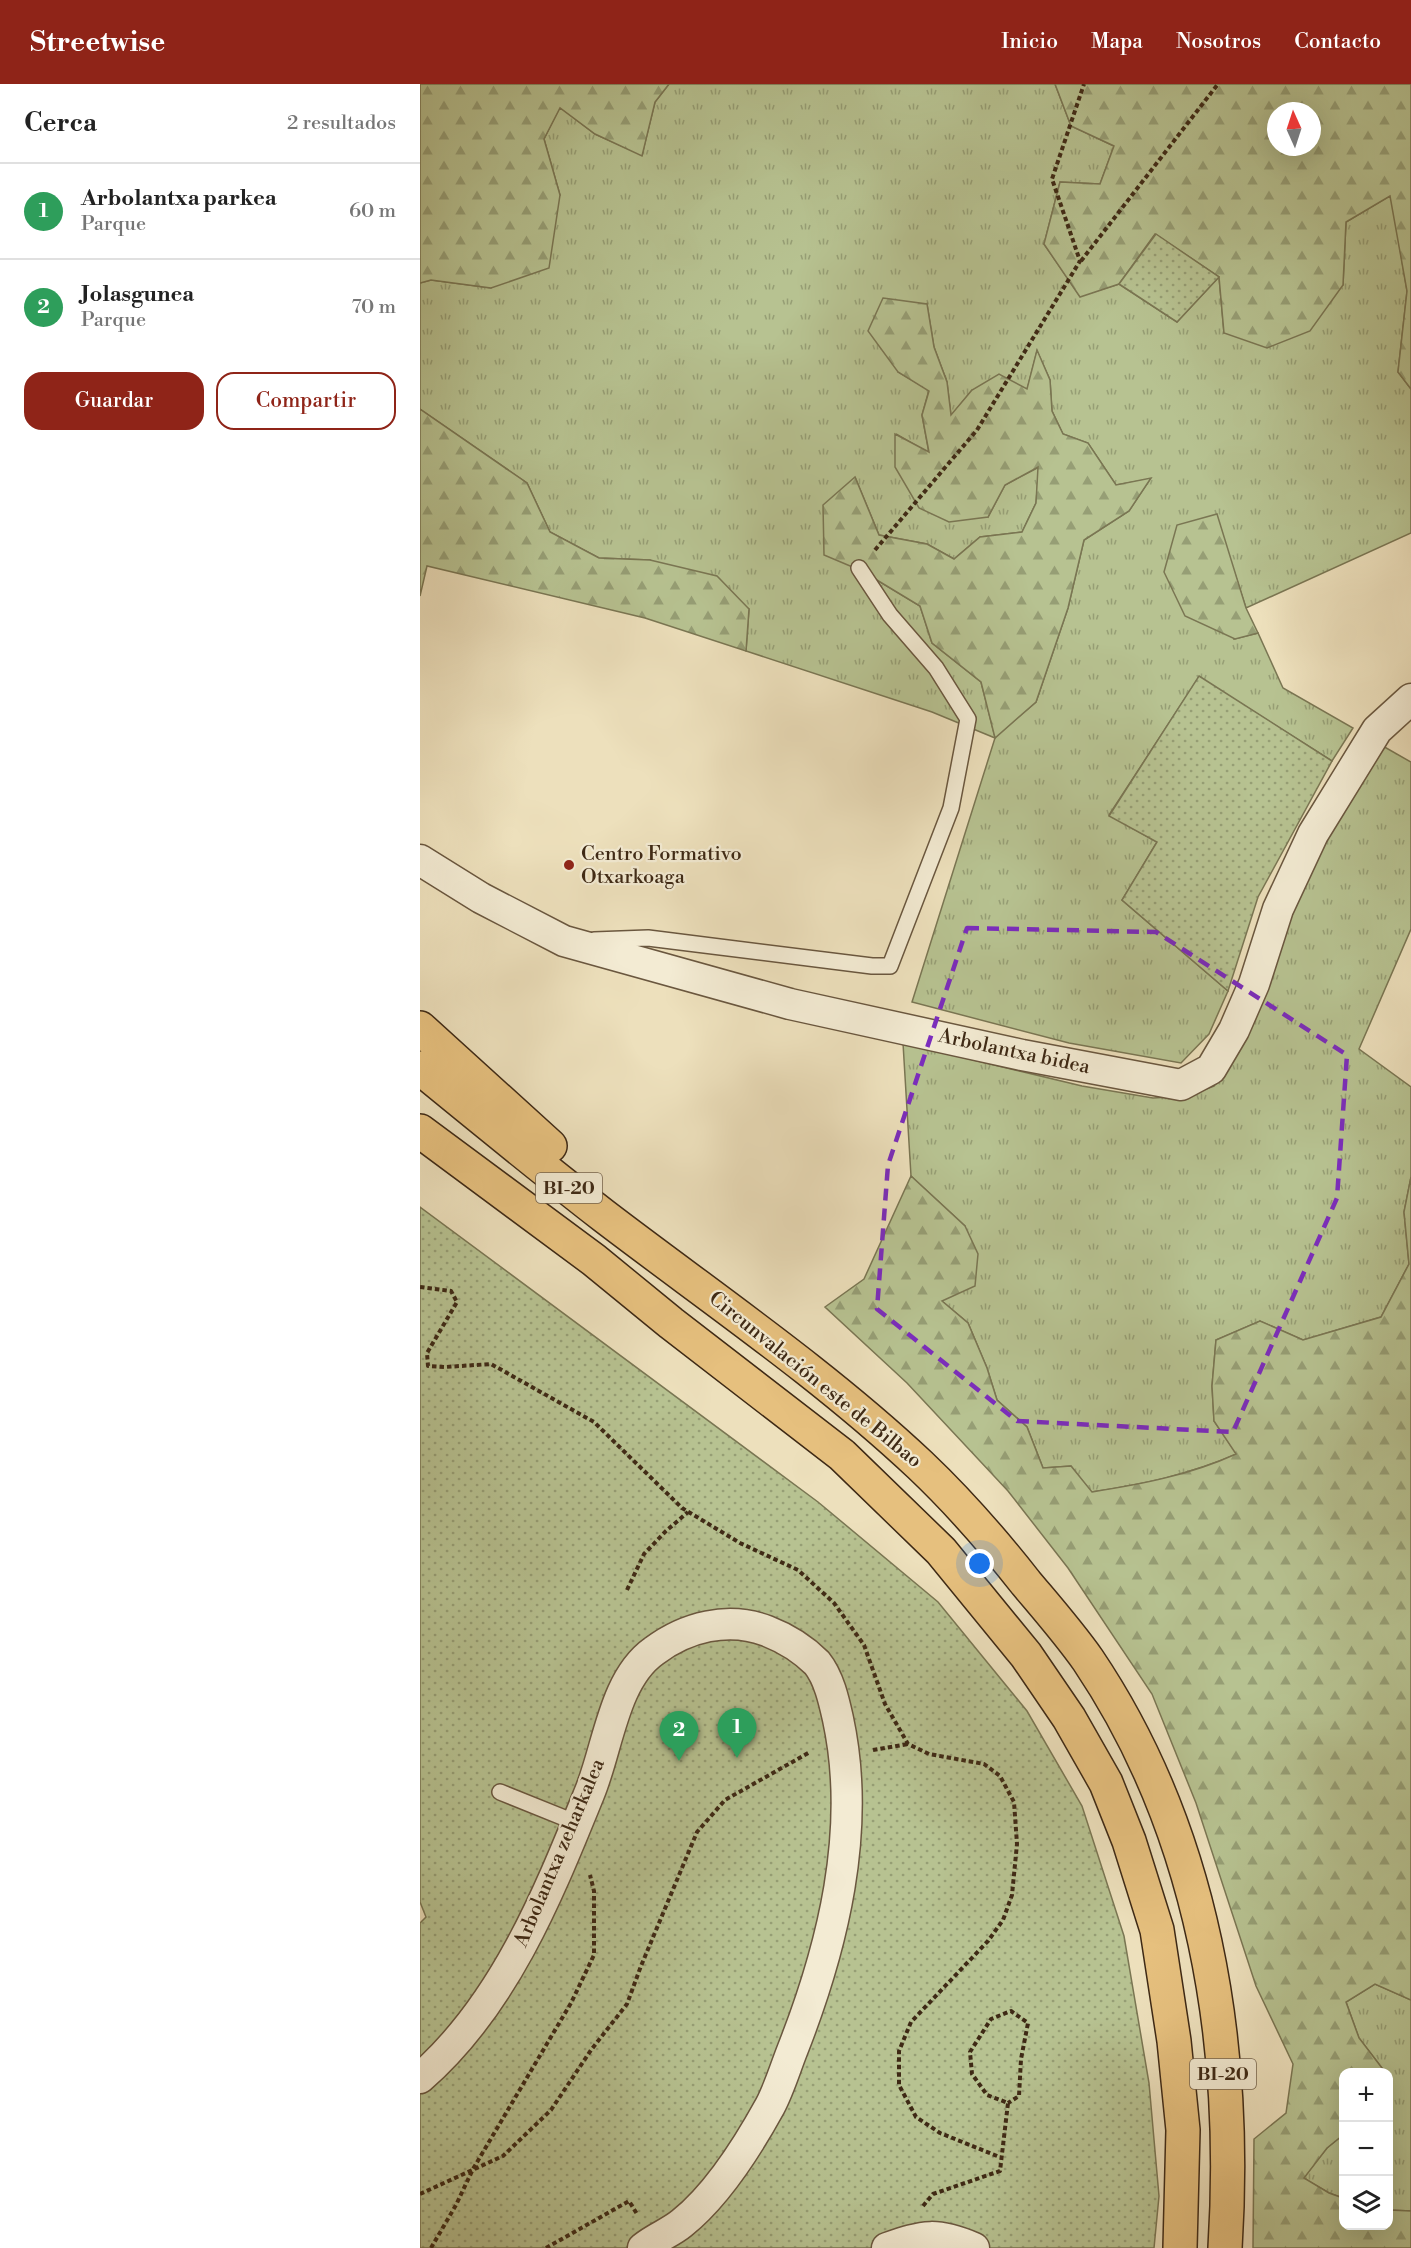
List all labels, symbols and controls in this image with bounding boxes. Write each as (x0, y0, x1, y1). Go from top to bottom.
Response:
text: Streetwise (30, 25, 165, 60)
text: Inicio (1001, 29, 1058, 55)
text: Mapa (1091, 29, 1143, 55)
text: Nosotros (1176, 29, 1261, 55)
text: Contacto (1294, 29, 1381, 55)
north arrow (1267, 102, 1321, 156)
text: Cerca (24, 107, 97, 139)
text: 2 resultados (287, 111, 396, 136)
text: Arbolantxa parkea (81, 185, 277, 212)
text: 1 (39, 199, 48, 224)
text: 60 m (349, 199, 396, 224)
text: Parque (81, 212, 146, 237)
text: Jolasgunea (81, 281, 194, 308)
text: 2 (37, 295, 50, 320)
text: 70 m (352, 295, 396, 320)
text: Parque (81, 308, 146, 333)
button: Guardar (24, 372, 204, 430)
button: Compartir (216, 372, 396, 430)
place label: Centro Formativo Otxarkoaga (581, 842, 742, 890)
marker: Centro Formativo Otxarkoaga (562, 858, 576, 872)
street label: Arbolantxa bidea (935, 1024, 1093, 1080)
road number: BI-20 (536, 1173, 602, 1203)
street label: Circunvalación este de Bilbao (703, 1286, 927, 1474)
your location (965, 1549, 994, 1578)
pin: 1 (718, 1708, 756, 1758)
pin: 2 (660, 1712, 698, 1761)
street label: Arbolantxa zeharkalea (509, 1754, 611, 1952)
road number: BI-20 (1190, 2059, 1256, 2089)
map controls (1339, 2068, 1393, 2230)
button: + (1339, 2068, 1393, 2122)
button: − (1339, 2122, 1393, 2176)
button: layers (1339, 2176, 1393, 2230)

